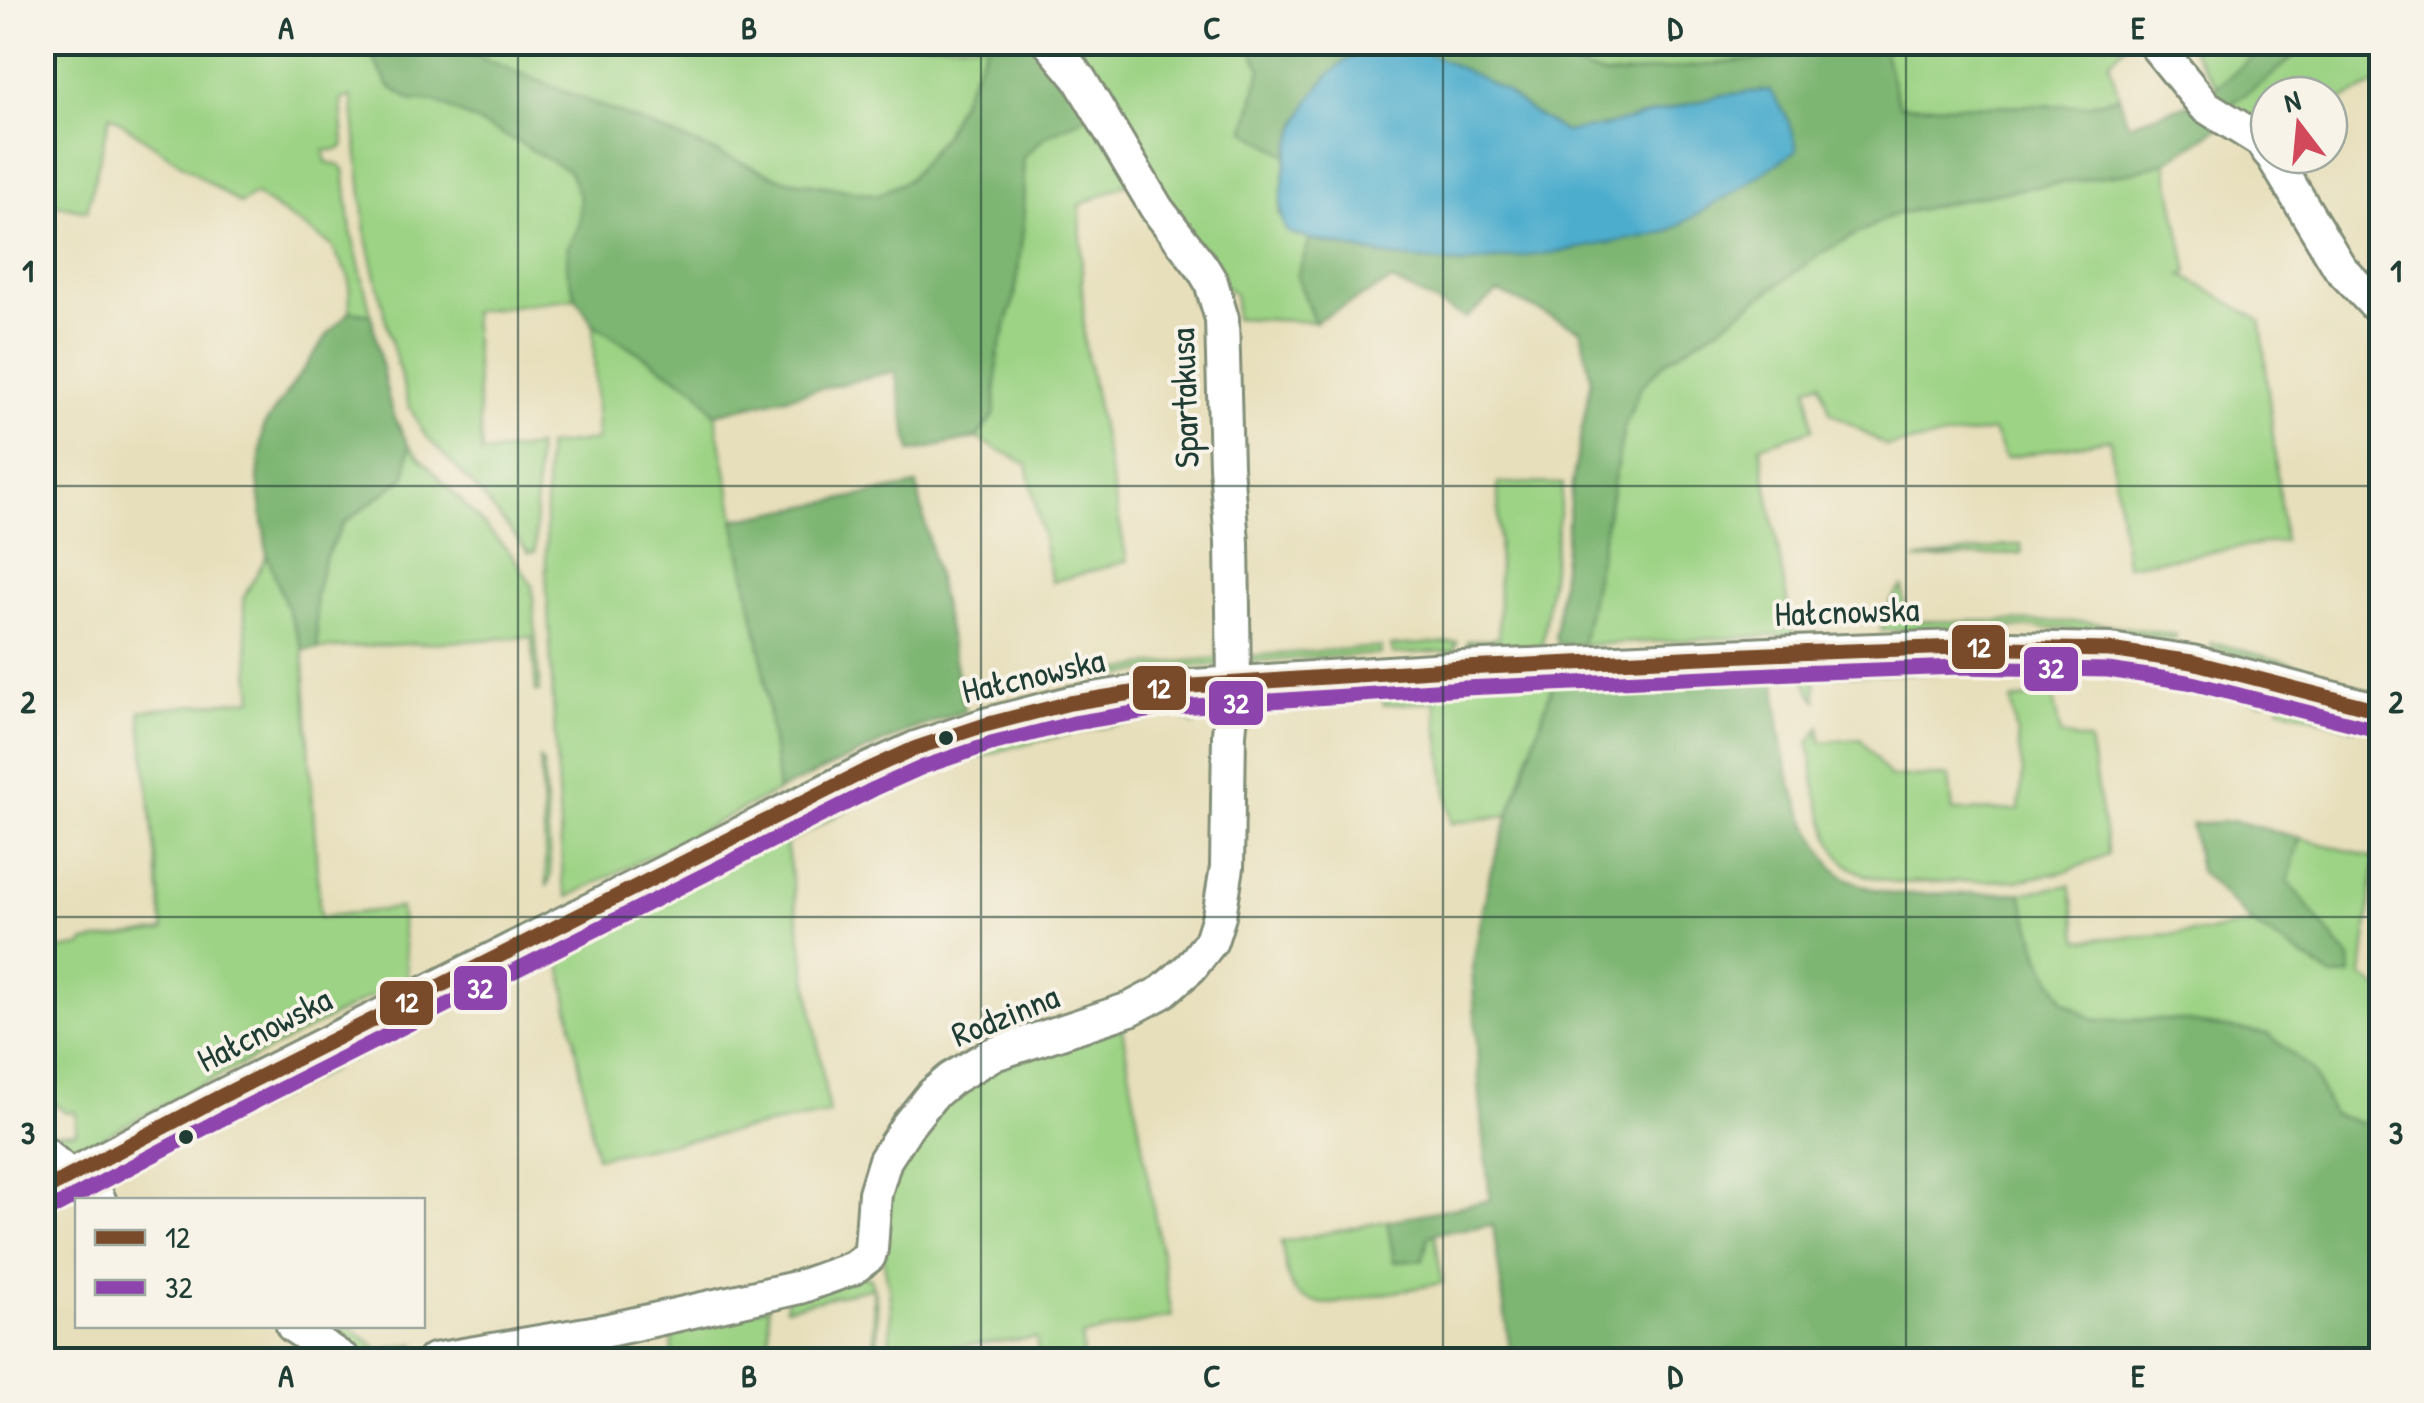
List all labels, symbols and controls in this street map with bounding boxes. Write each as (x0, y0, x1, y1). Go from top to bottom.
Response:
text: A (278, 6, 294, 49)
text: B (741, 6, 757, 49)
text: C (1203, 6, 1221, 49)
text: D (1667, 6, 1683, 49)
text: E (2131, 6, 2146, 49)
north arrow (2249, 75, 2349, 175)
text: N (2280, 81, 2305, 121)
text: 1 (22, 249, 34, 292)
text: 1 (2390, 249, 2402, 292)
street label: Spartakusa (1158, 327, 1210, 469)
street label: Hałcnowska (1774, 585, 1920, 637)
line badge: 12 (1950, 623, 2007, 671)
text: 12 (1967, 628, 1992, 666)
street label: Hałcnowska (957, 636, 1109, 714)
line badge: 32 (2022, 645, 2080, 693)
text: 32 (2038, 649, 2065, 687)
line badge: 12 (1131, 664, 1188, 712)
text: 12 (1147, 669, 1172, 707)
line badge: 32 (1207, 679, 1265, 727)
text: 2 (21, 680, 37, 723)
text: 2 (2389, 680, 2405, 723)
text: 32 (1223, 684, 1250, 722)
unlabelled marker (936, 728, 956, 748)
line badge: 32 (452, 964, 509, 1012)
text: 32 (467, 969, 494, 1007)
street label: Rodzinna (944, 972, 1066, 1058)
street label: Hałcnowska (189, 975, 339, 1083)
line badge: 12 (378, 979, 435, 1027)
text: 12 (395, 983, 420, 1021)
text: 3 (21, 1111, 35, 1154)
text: 3 (2389, 1111, 2403, 1154)
unlabelled marker (176, 1127, 196, 1147)
legend (75, 1198, 425, 1328)
text: 12 (165, 1217, 190, 1257)
text: 32 (165, 1267, 192, 1307)
text: A (278, 1354, 294, 1397)
text: B (741, 1354, 757, 1397)
text: C (1203, 1354, 1221, 1397)
text: D (1667, 1354, 1683, 1397)
text: E (2131, 1354, 2146, 1397)

